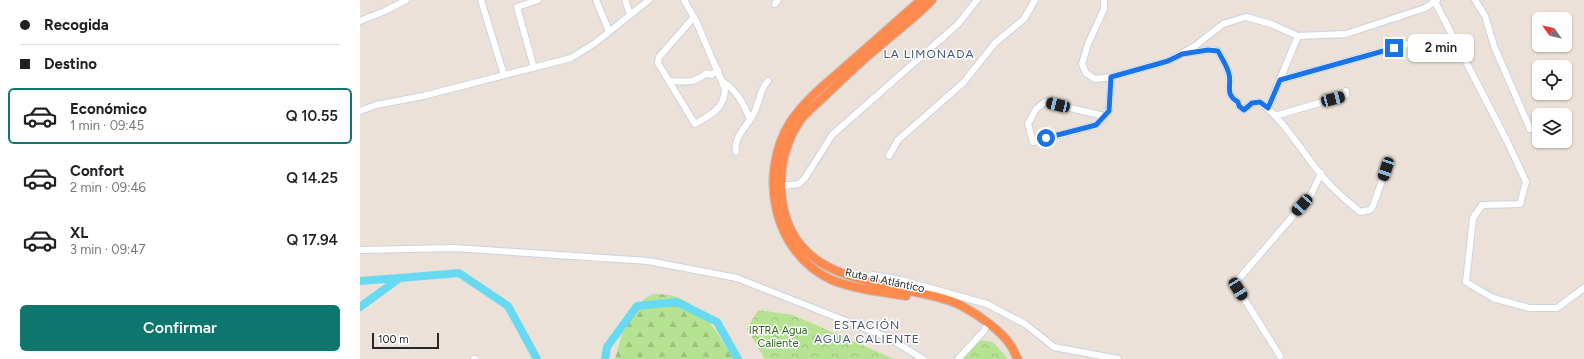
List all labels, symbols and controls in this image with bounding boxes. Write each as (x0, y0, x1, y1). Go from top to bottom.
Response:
north arrow (1532, 12, 1572, 52)
map controls (1532, 12, 1572, 148)
text: Recogida (44, 16, 109, 34)
callout: 2 min (1408, 34, 1474, 62)
route end (1385, 39, 1403, 57)
text: 2 min (1425, 40, 1457, 55)
district label: LA LIMONADA (883, 47, 975, 61)
text: Destino (44, 55, 97, 73)
button: locate (1532, 60, 1572, 100)
car (1320, 90, 1346, 108)
car (1045, 96, 1071, 114)
icon: car (22, 98, 58, 134)
text: Económico (70, 100, 147, 118)
text: Q 10.55 (286, 107, 338, 125)
button: layers (1532, 108, 1572, 148)
text: 1 min · 09:45 (70, 118, 144, 133)
route start (1037, 129, 1055, 147)
car (1377, 156, 1395, 182)
icon: car (22, 160, 58, 196)
text: Confort (70, 162, 124, 180)
text: Q 14.25 (286, 169, 338, 187)
text: 2 min · 09:46 (70, 180, 146, 195)
car (1290, 192, 1314, 218)
icon: car (22, 222, 58, 258)
text: XL (70, 224, 88, 242)
text: Q 17.94 (287, 231, 338, 249)
text: 3 min · 09:47 (70, 242, 145, 257)
street label: Ruta al Atlántico (844, 266, 926, 295)
car (1227, 276, 1249, 302)
button: Confirmar (20, 305, 340, 351)
district label: ESTACIÓN AGUA CALIENTE (814, 318, 920, 346)
park label: IRTRA Agua Caliente (749, 324, 807, 350)
scale bar (372, 331, 439, 350)
text: 100 m (378, 333, 409, 346)

